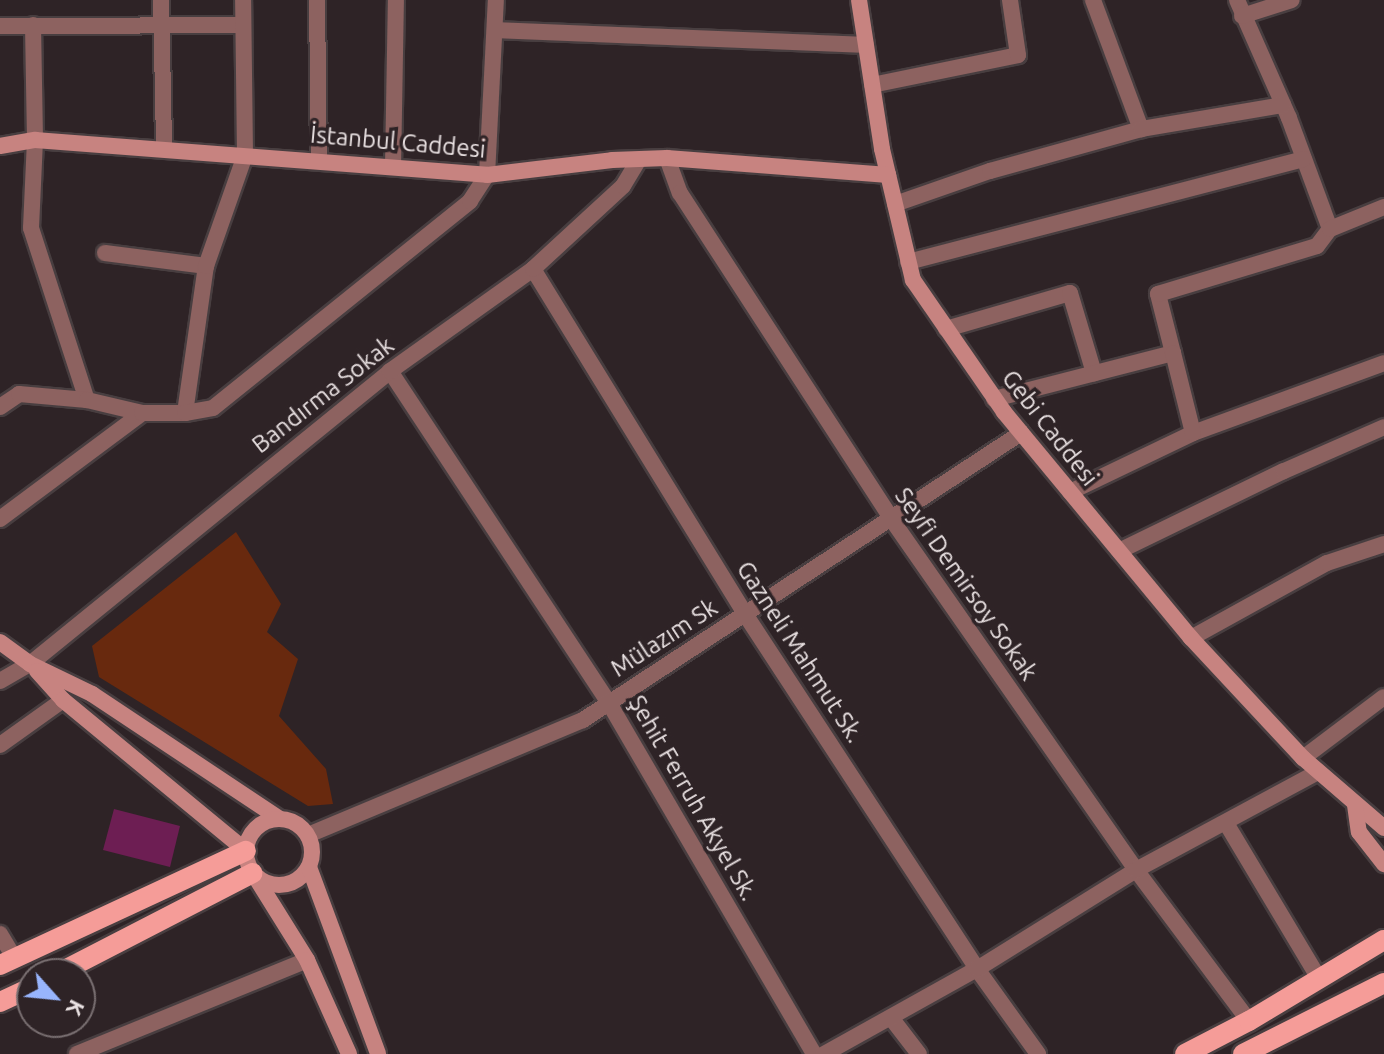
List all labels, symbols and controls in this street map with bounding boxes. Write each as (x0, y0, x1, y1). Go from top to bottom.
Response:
street label: İstanbul Caddesi (309, 120, 487, 164)
street label: Bandırma Sokak (246, 331, 400, 459)
street label: Gebi Caddesi (996, 364, 1104, 492)
street label: Seyfi Demirsoy Sokak (889, 482, 1043, 686)
street label: Gazneli Mahmut Sk. (731, 556, 869, 748)
street label: Mülazım Sk (605, 593, 723, 683)
street label: Şehit Ferruh Akyel Sk. (622, 690, 764, 906)
north arrow (16, 958, 96, 1038)
text: K (62, 996, 91, 1020)

